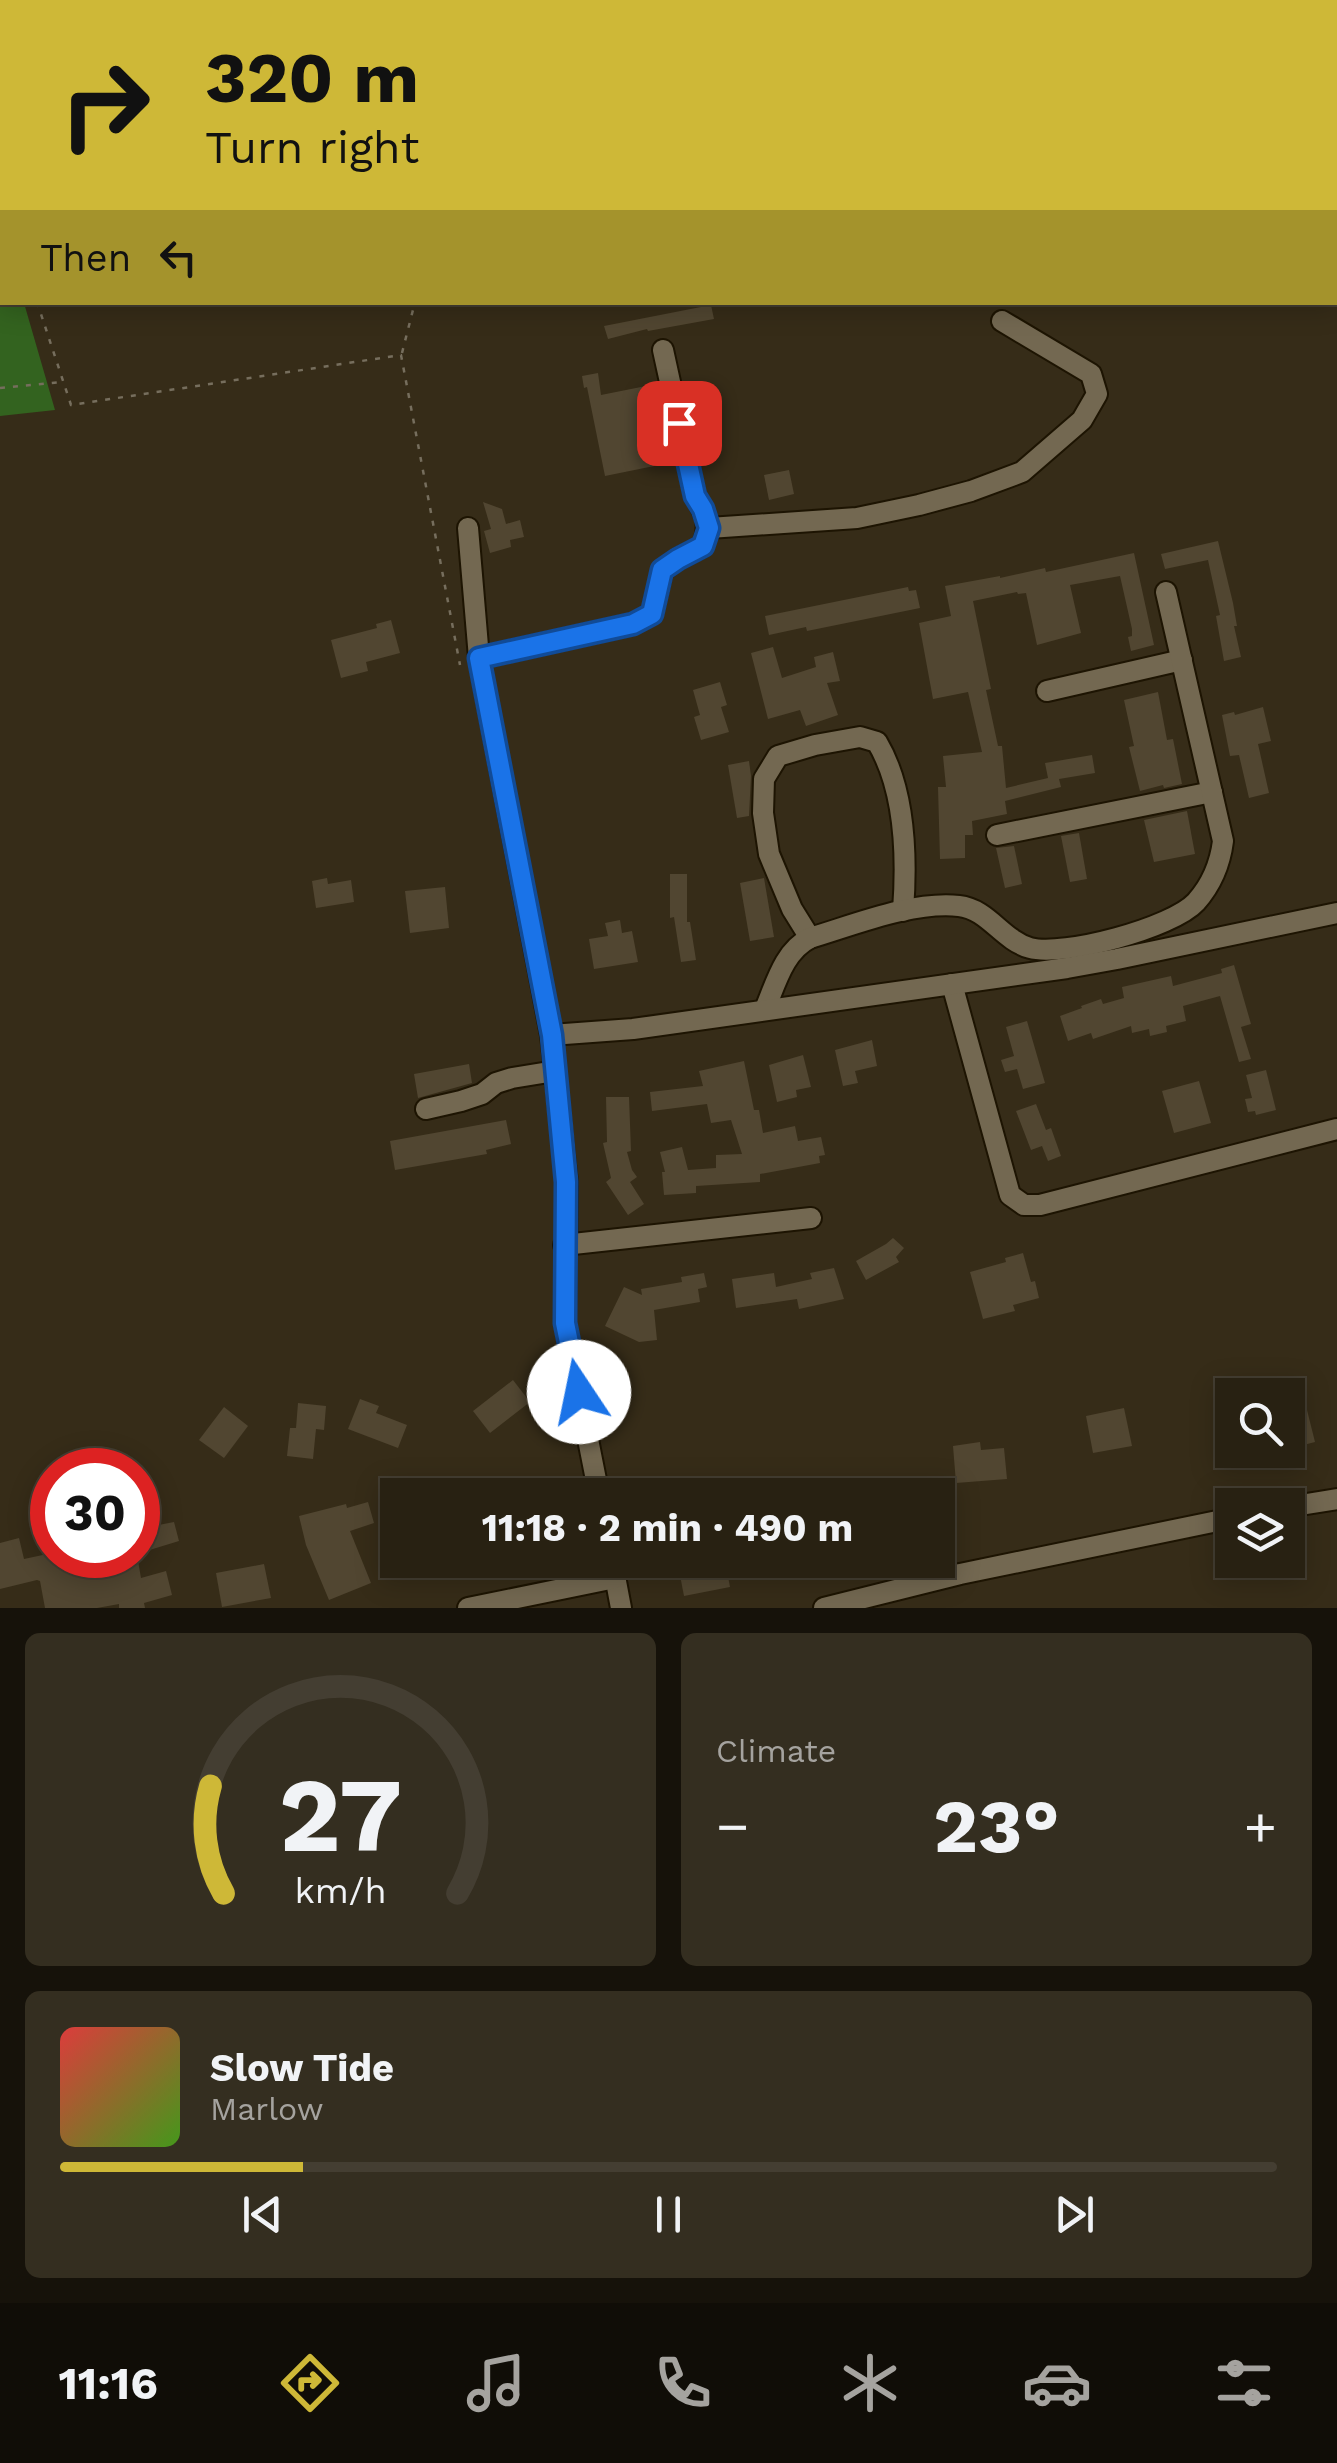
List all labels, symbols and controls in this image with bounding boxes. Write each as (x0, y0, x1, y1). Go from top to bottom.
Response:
text: 320 m (205, 37, 419, 119)
icon: right (40, 40, 170, 170)
text: Turn right (205, 121, 419, 174)
icon: left (151, 230, 206, 285)
text: Then (40, 236, 131, 280)
pin (637, 381, 722, 466)
icon: arrive (652, 396, 707, 451)
position arrow (527, 1340, 631, 1444)
map controls (1215, 1378, 1305, 1578)
button: search (1215, 1378, 1305, 1468)
speed limit sign: 30 (30, 1448, 160, 1578)
button: layers (1215, 1488, 1305, 1578)
text: 11:18 · 2 min · 490 m (482, 1506, 853, 1550)
text: Climate (716, 1732, 836, 1770)
text: 27 (279, 1754, 402, 1876)
text: 23° (933, 1782, 1060, 1870)
text: − (716, 1794, 749, 1858)
text: + (1244, 1794, 1277, 1858)
text: km/h (294, 1870, 387, 1912)
text: Slow Tide (210, 2046, 394, 2090)
text: Marlow (210, 2090, 324, 2128)
icon: previous (235, 2187, 290, 2242)
icon: pause (641, 2187, 696, 2242)
icon: next (1047, 2187, 1102, 2242)
icon: directions (275, 2348, 345, 2418)
icon: music (461, 2348, 531, 2418)
icon: phone (648, 2348, 718, 2418)
icon: climate (835, 2348, 905, 2418)
icon: car (1022, 2348, 1092, 2418)
icon: filters (1209, 2348, 1279, 2418)
text: 11:16 (58, 2357, 158, 2410)

